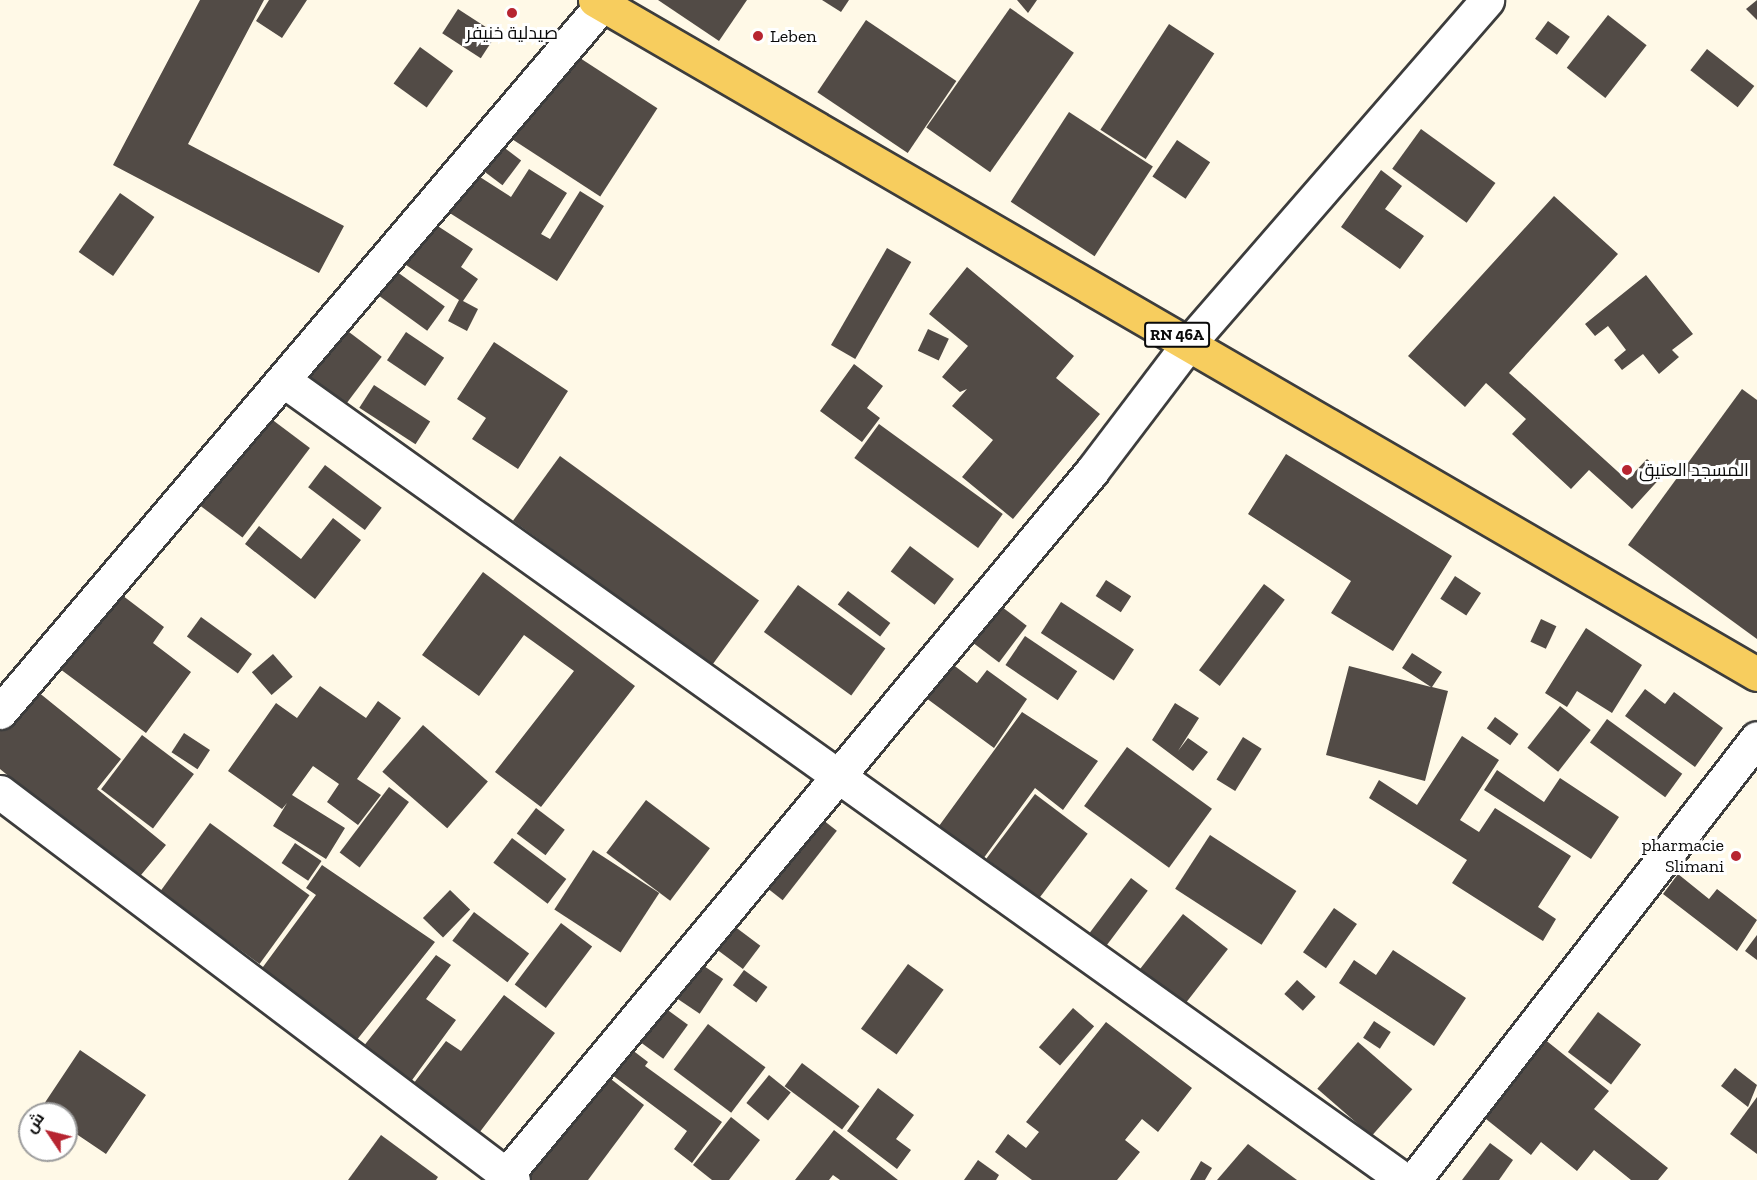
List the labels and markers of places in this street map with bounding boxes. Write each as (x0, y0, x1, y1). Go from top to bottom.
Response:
marker: صيدلية خنيفر (505, 6, 519, 20)
place label: صيدلية خنيفر (466, 22, 558, 44)
place label: Leben (770, 25, 817, 47)
marker: Leben (751, 29, 765, 43)
place label: المسجد العتيق (1639, 459, 1749, 481)
marker: المسجد العتيق (1620, 463, 1634, 477)
place label: pharmacie Slimani (1642, 835, 1724, 878)
marker: pharmacie Slimani (1729, 849, 1743, 863)

